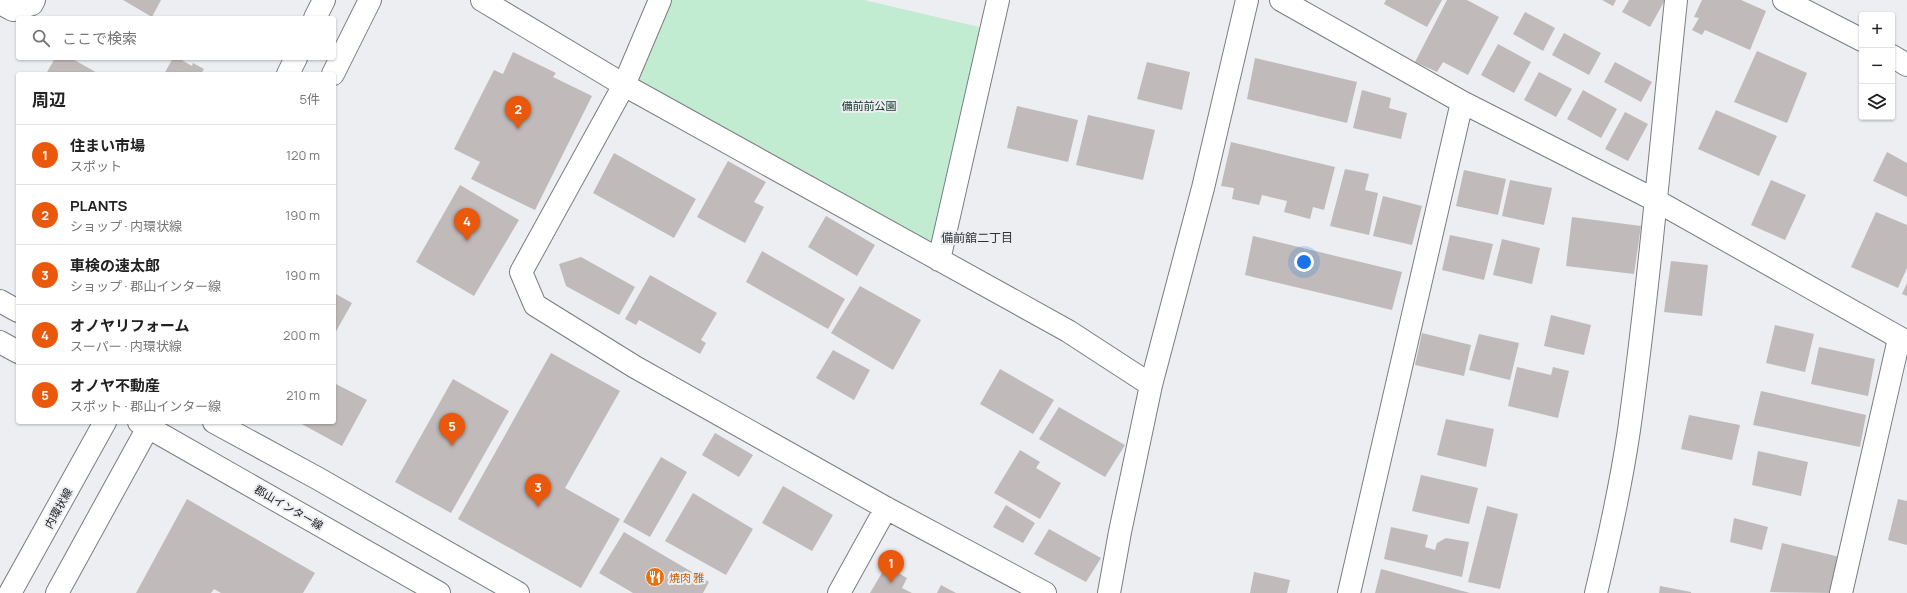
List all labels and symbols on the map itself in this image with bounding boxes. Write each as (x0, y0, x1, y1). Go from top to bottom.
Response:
pin: 2 (505, 96, 531, 129)
park label: 備前前公園 (842, 98, 897, 113)
pin: 4 (454, 208, 480, 241)
district label: 備前舘二丁目 (941, 229, 1013, 246)
your location (1294, 252, 1314, 272)
pin: 5 (439, 413, 465, 446)
pin: 3 (525, 474, 551, 507)
street label: 郡山インター線 (252, 481, 326, 533)
street label: 内環状線 (41, 485, 75, 531)
pin: 1 (878, 550, 904, 583)
restaurant icon: 焼肉 雅 (644, 566, 666, 588)
place label: 焼肉 雅 (669, 570, 704, 585)

